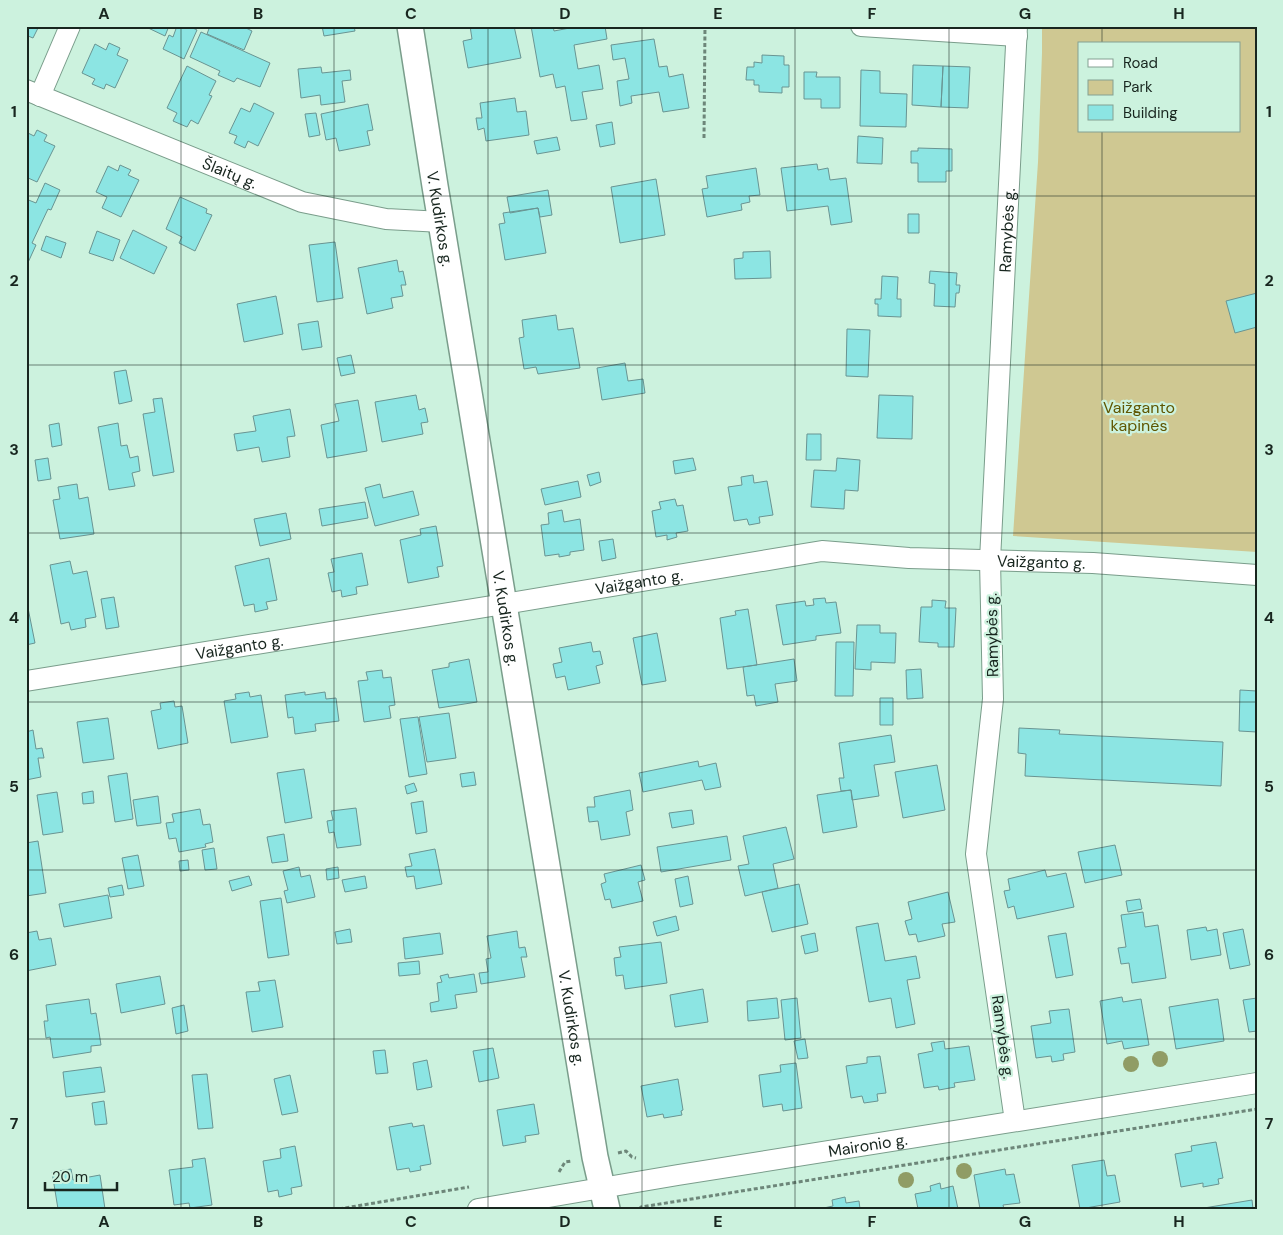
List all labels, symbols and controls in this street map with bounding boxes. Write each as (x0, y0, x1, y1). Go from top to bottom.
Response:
text: A (98, 3, 110, 24)
text: B (253, 3, 263, 24)
text: C (405, 3, 417, 24)
text: D (559, 3, 571, 24)
text: E (713, 3, 723, 24)
text: F (868, 3, 877, 24)
text: G (1019, 3, 1031, 24)
text: H (1173, 3, 1185, 24)
legend (1078, 42, 1240, 132)
text: Road (1123, 53, 1158, 73)
text: Park (1123, 77, 1153, 97)
text: 1 (11, 101, 17, 122)
text: 1 (1266, 101, 1272, 122)
text: Building (1123, 103, 1178, 123)
street label: Šlaitų g. (199, 152, 260, 193)
street label: V. Kudirkos g. (422, 169, 459, 268)
street label: Ramybės g. (994, 187, 1019, 273)
text: 2 (9, 270, 19, 291)
text: 2 (1264, 270, 1274, 291)
park label: Vaižganto kapinės (1103, 397, 1175, 436)
text: 3 (9, 439, 19, 460)
text: 3 (1264, 439, 1274, 460)
street label: Vaižganto g. (997, 550, 1086, 573)
street label: Vaižganto g. (594, 564, 684, 599)
street label: V. Kudirkos g. (488, 569, 524, 667)
street label: Ramybės g. (981, 593, 1003, 677)
text: 4 (9, 607, 19, 628)
text: 4 (1264, 607, 1274, 628)
street label: Vaižganto g. (194, 629, 285, 664)
text: 5 (9, 776, 19, 797)
text: 5 (1264, 776, 1274, 797)
text: 6 (9, 944, 19, 965)
text: 6 (1264, 944, 1274, 965)
street label: V. Kudirkos g. (554, 969, 590, 1067)
street label: Ramybės g. (987, 994, 1019, 1080)
text: 7 (10, 1113, 19, 1134)
text: 7 (1265, 1113, 1274, 1134)
street label: Maironio g. (827, 1128, 909, 1162)
scale bar (45, 1160, 118, 1192)
text: 20 m (52, 1167, 88, 1187)
text: A (98, 1211, 110, 1232)
text: B (253, 1211, 263, 1232)
text: C (405, 1211, 417, 1232)
text: D (559, 1211, 571, 1232)
text: E (713, 1211, 723, 1232)
text: F (868, 1211, 877, 1232)
text: G (1019, 1211, 1031, 1232)
text: H (1173, 1211, 1185, 1232)

